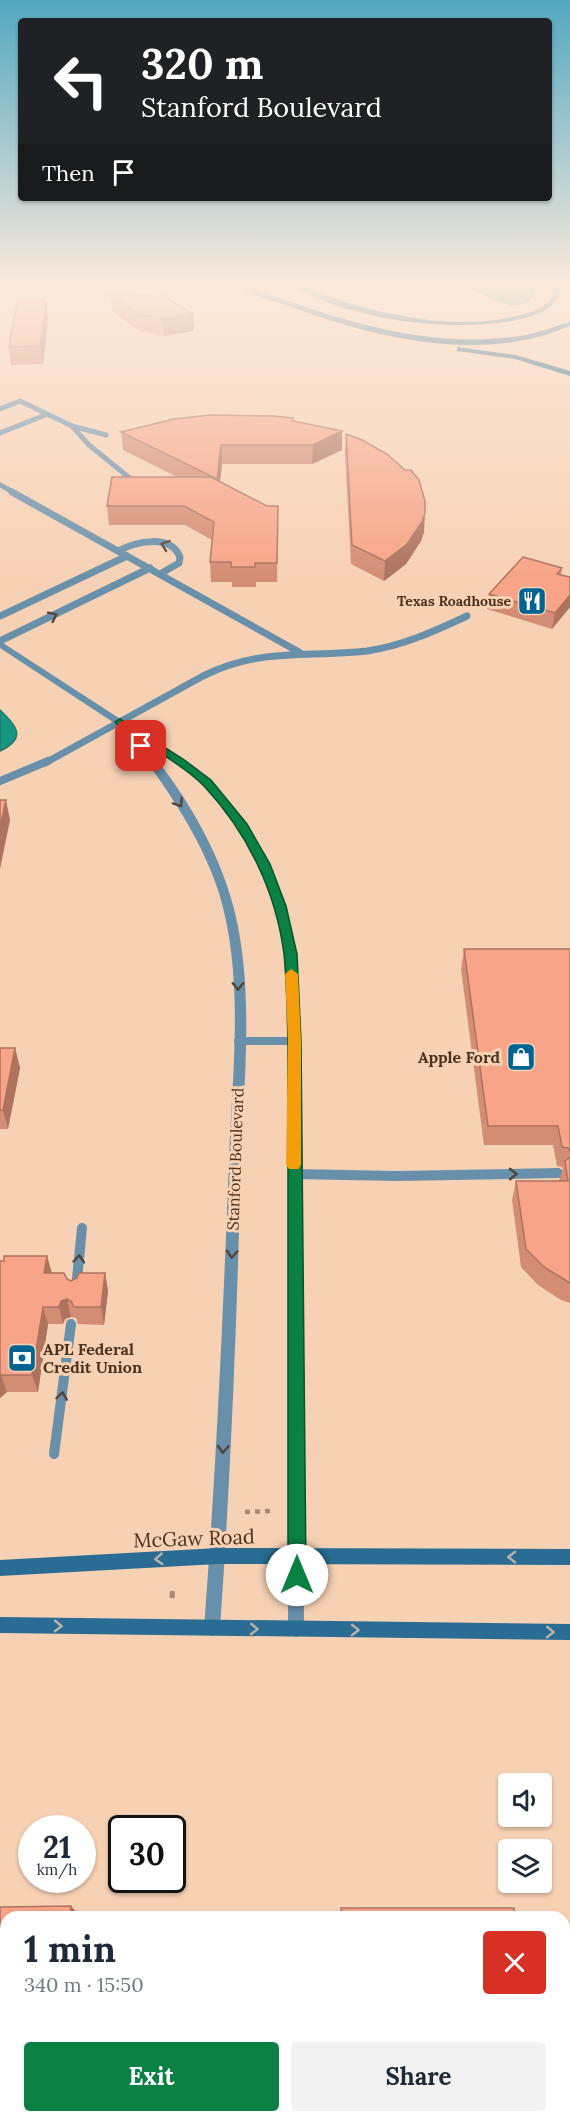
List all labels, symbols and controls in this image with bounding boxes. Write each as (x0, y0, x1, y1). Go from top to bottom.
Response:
text: 320 m (141, 37, 263, 91)
icon: left (42, 42, 120, 120)
text: Stanford Boulevard (141, 90, 382, 124)
icon: arrive (107, 156, 140, 189)
text: Then (42, 159, 95, 187)
one-way arrow (160, 540, 170, 553)
restaurant icon: Texas Roadhouse (516, 585, 548, 617)
place label: Texas Roadhouse (397, 592, 511, 610)
one-way arrow (46, 611, 57, 623)
pin (115, 720, 166, 771)
icon: arrive (124, 729, 157, 762)
one-way arrow (172, 796, 183, 807)
one-way arrow (232, 981, 244, 990)
shop icon: Apple Ford (505, 1041, 537, 1073)
place label: Apple Ford (418, 1047, 500, 1067)
street label: Stanford Boulevard (223, 1087, 248, 1231)
one-way arrow (509, 1168, 518, 1180)
one-way arrow (226, 1250, 239, 1259)
one-way arrow (72, 1255, 85, 1264)
place label: APL Federal Credit Union (43, 1339, 142, 1377)
bank icon: APL Federal Credit Union (6, 1342, 38, 1374)
one-way arrow (55, 1391, 67, 1401)
one-way arrow (216, 1444, 229, 1453)
street label: McGaw Road (133, 1523, 255, 1553)
position arrow (265, 1543, 329, 1607)
one-way arrow (507, 1551, 516, 1563)
one-way arrow (155, 1552, 164, 1565)
one-way arrow (54, 1620, 63, 1632)
one-way arrow (250, 1622, 259, 1635)
one-way arrow (350, 1624, 359, 1636)
one-way arrow (545, 1626, 554, 1638)
map controls (498, 1773, 552, 1893)
button: sound (498, 1773, 552, 1827)
speed limit sign: 30 (108, 1815, 186, 1893)
text: 21 (43, 1828, 71, 1866)
button: layers (498, 1839, 552, 1893)
text: km/h (37, 1860, 77, 1879)
text: 1 min (24, 1926, 116, 1972)
button: close (483, 1931, 546, 1994)
text: 340 m · 15:50 (24, 1972, 144, 1997)
button: Exit (24, 2042, 279, 2111)
button: Share (291, 2042, 546, 2111)

